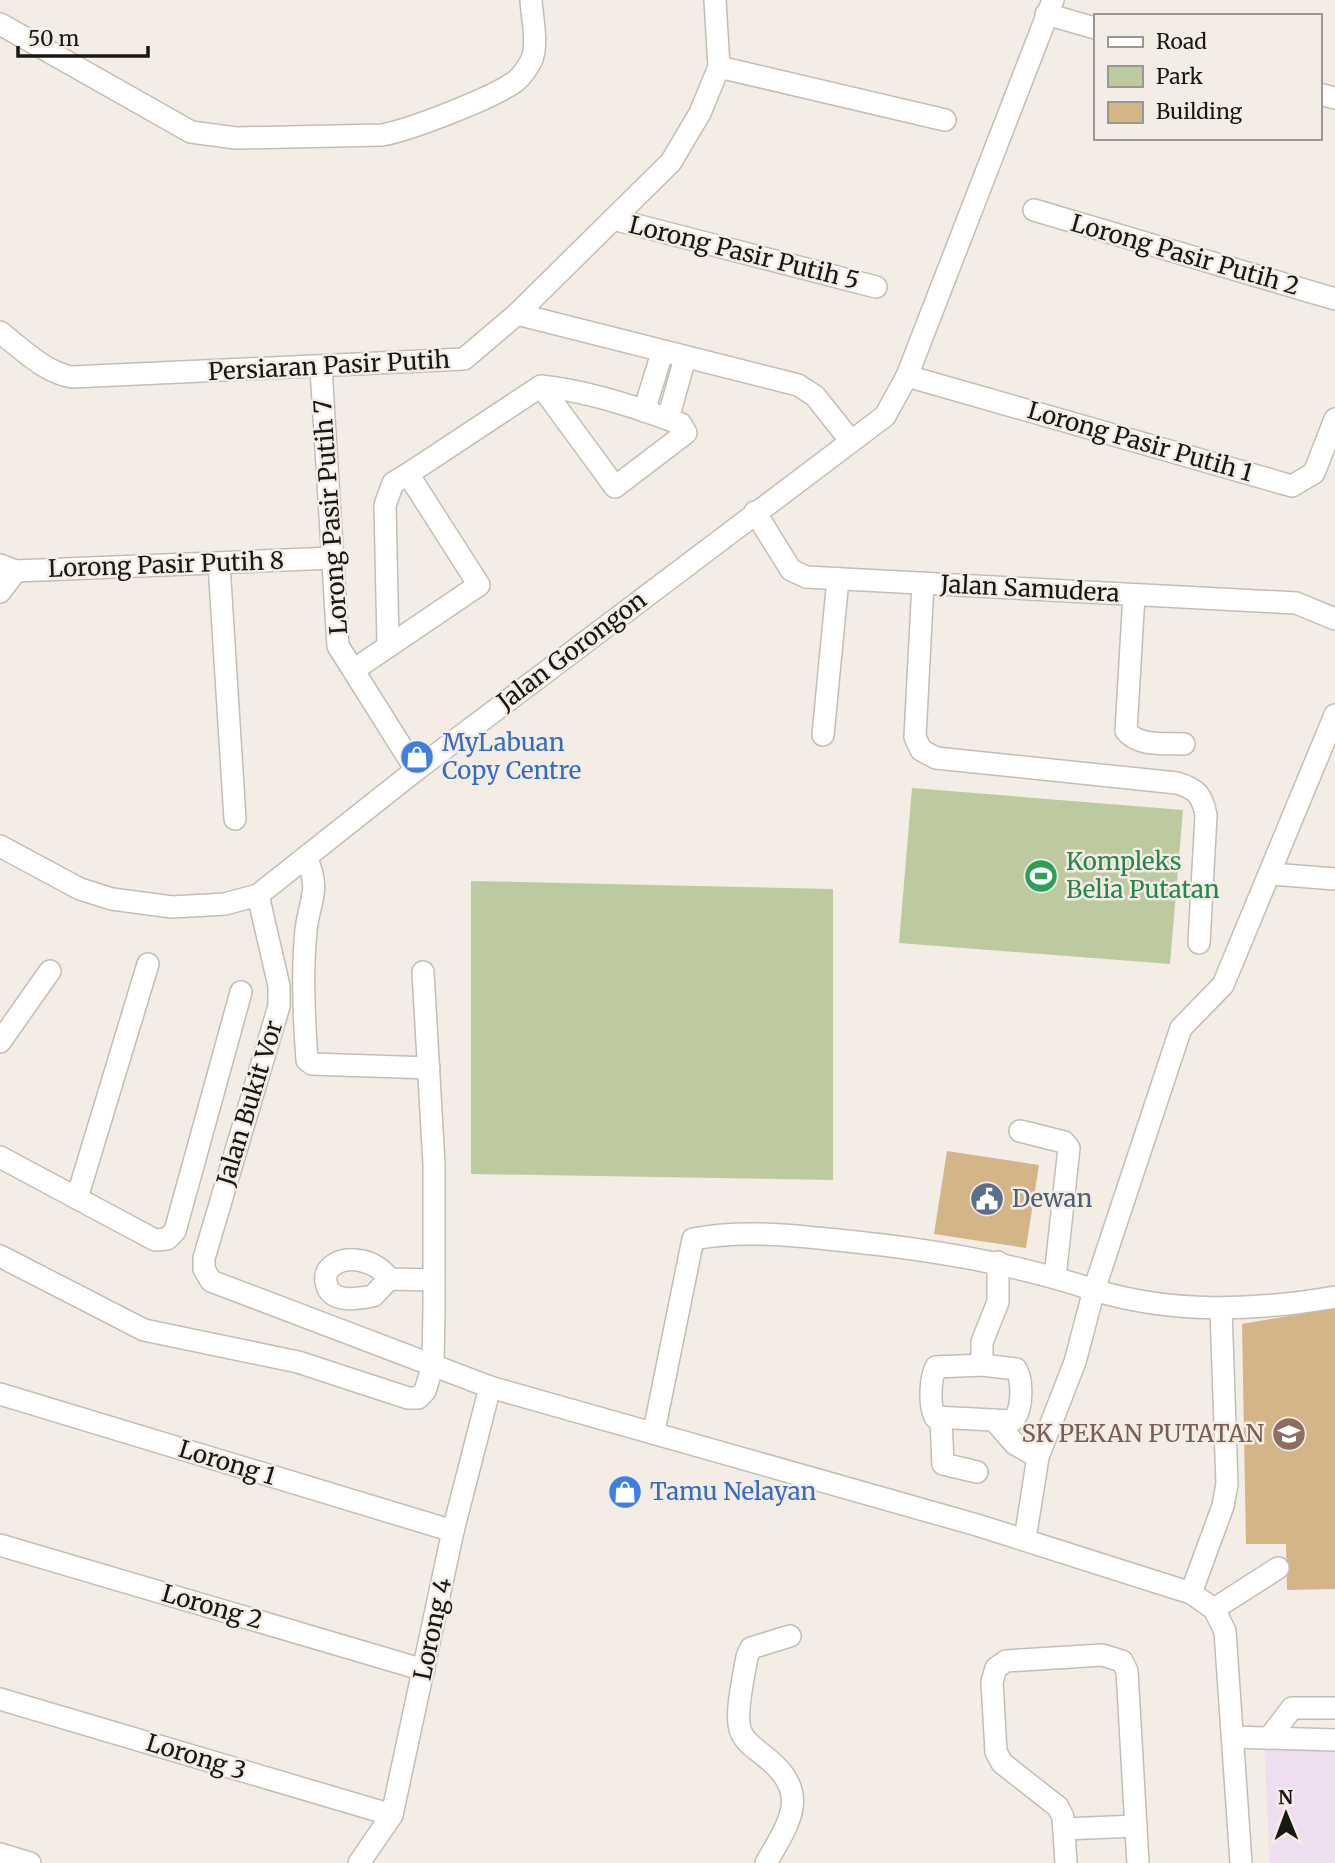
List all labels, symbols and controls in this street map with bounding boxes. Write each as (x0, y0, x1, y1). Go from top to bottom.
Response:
scale bar (18, 14, 147, 58)
legend (1094, 14, 1321, 140)
text: 50 m (28, 25, 79, 52)
text: Road (1156, 28, 1207, 55)
text: Park (1156, 63, 1203, 90)
text: Building (1156, 98, 1243, 125)
street label: Lorong Pasir Putih 2 (1067, 207, 1303, 302)
street label: Lorong Pasir Putih 5 (626, 209, 862, 296)
street label: Persiaran Pasir Putih (207, 344, 451, 387)
street label: Lorong Pasir Putih 1 (1024, 395, 1256, 489)
street label: Lorong Pasir Putih 7 (307, 398, 354, 636)
street label: Lorong Pasir Putih 8 (47, 545, 285, 584)
street label: Jalan Samudera (939, 568, 1121, 609)
street label: Jalan Gorongon (490, 584, 653, 717)
place label: MyLabuan Copy Centre (442, 727, 581, 786)
shop icon: MyLabuan Copy Centre (398, 738, 436, 776)
place label: Kompleks Belia Putatan (1066, 846, 1220, 905)
sports icon: Kompleks Belia Putatan (1022, 857, 1060, 895)
street label: Jalan Bukit Vor (209, 1016, 289, 1190)
public building icon: Dewan (968, 1180, 1006, 1218)
place label: Dewan (1012, 1183, 1092, 1214)
school or university icon: SK PEKAN PUTATAN (1270, 1415, 1308, 1453)
place label: SK PEKAN PUTATAN (1022, 1418, 1264, 1449)
street label: Lorong 1 (175, 1433, 280, 1492)
shop icon: Tamu Nelayan (606, 1473, 644, 1511)
place label: Tamu Nelayan (650, 1476, 817, 1507)
street label: Lorong 4 (407, 1575, 459, 1683)
street label: Lorong 2 (158, 1577, 266, 1636)
street label: Lorong 3 (142, 1727, 250, 1786)
north arrow (1251, 1779, 1321, 1849)
text: N (1278, 1785, 1293, 1809)

